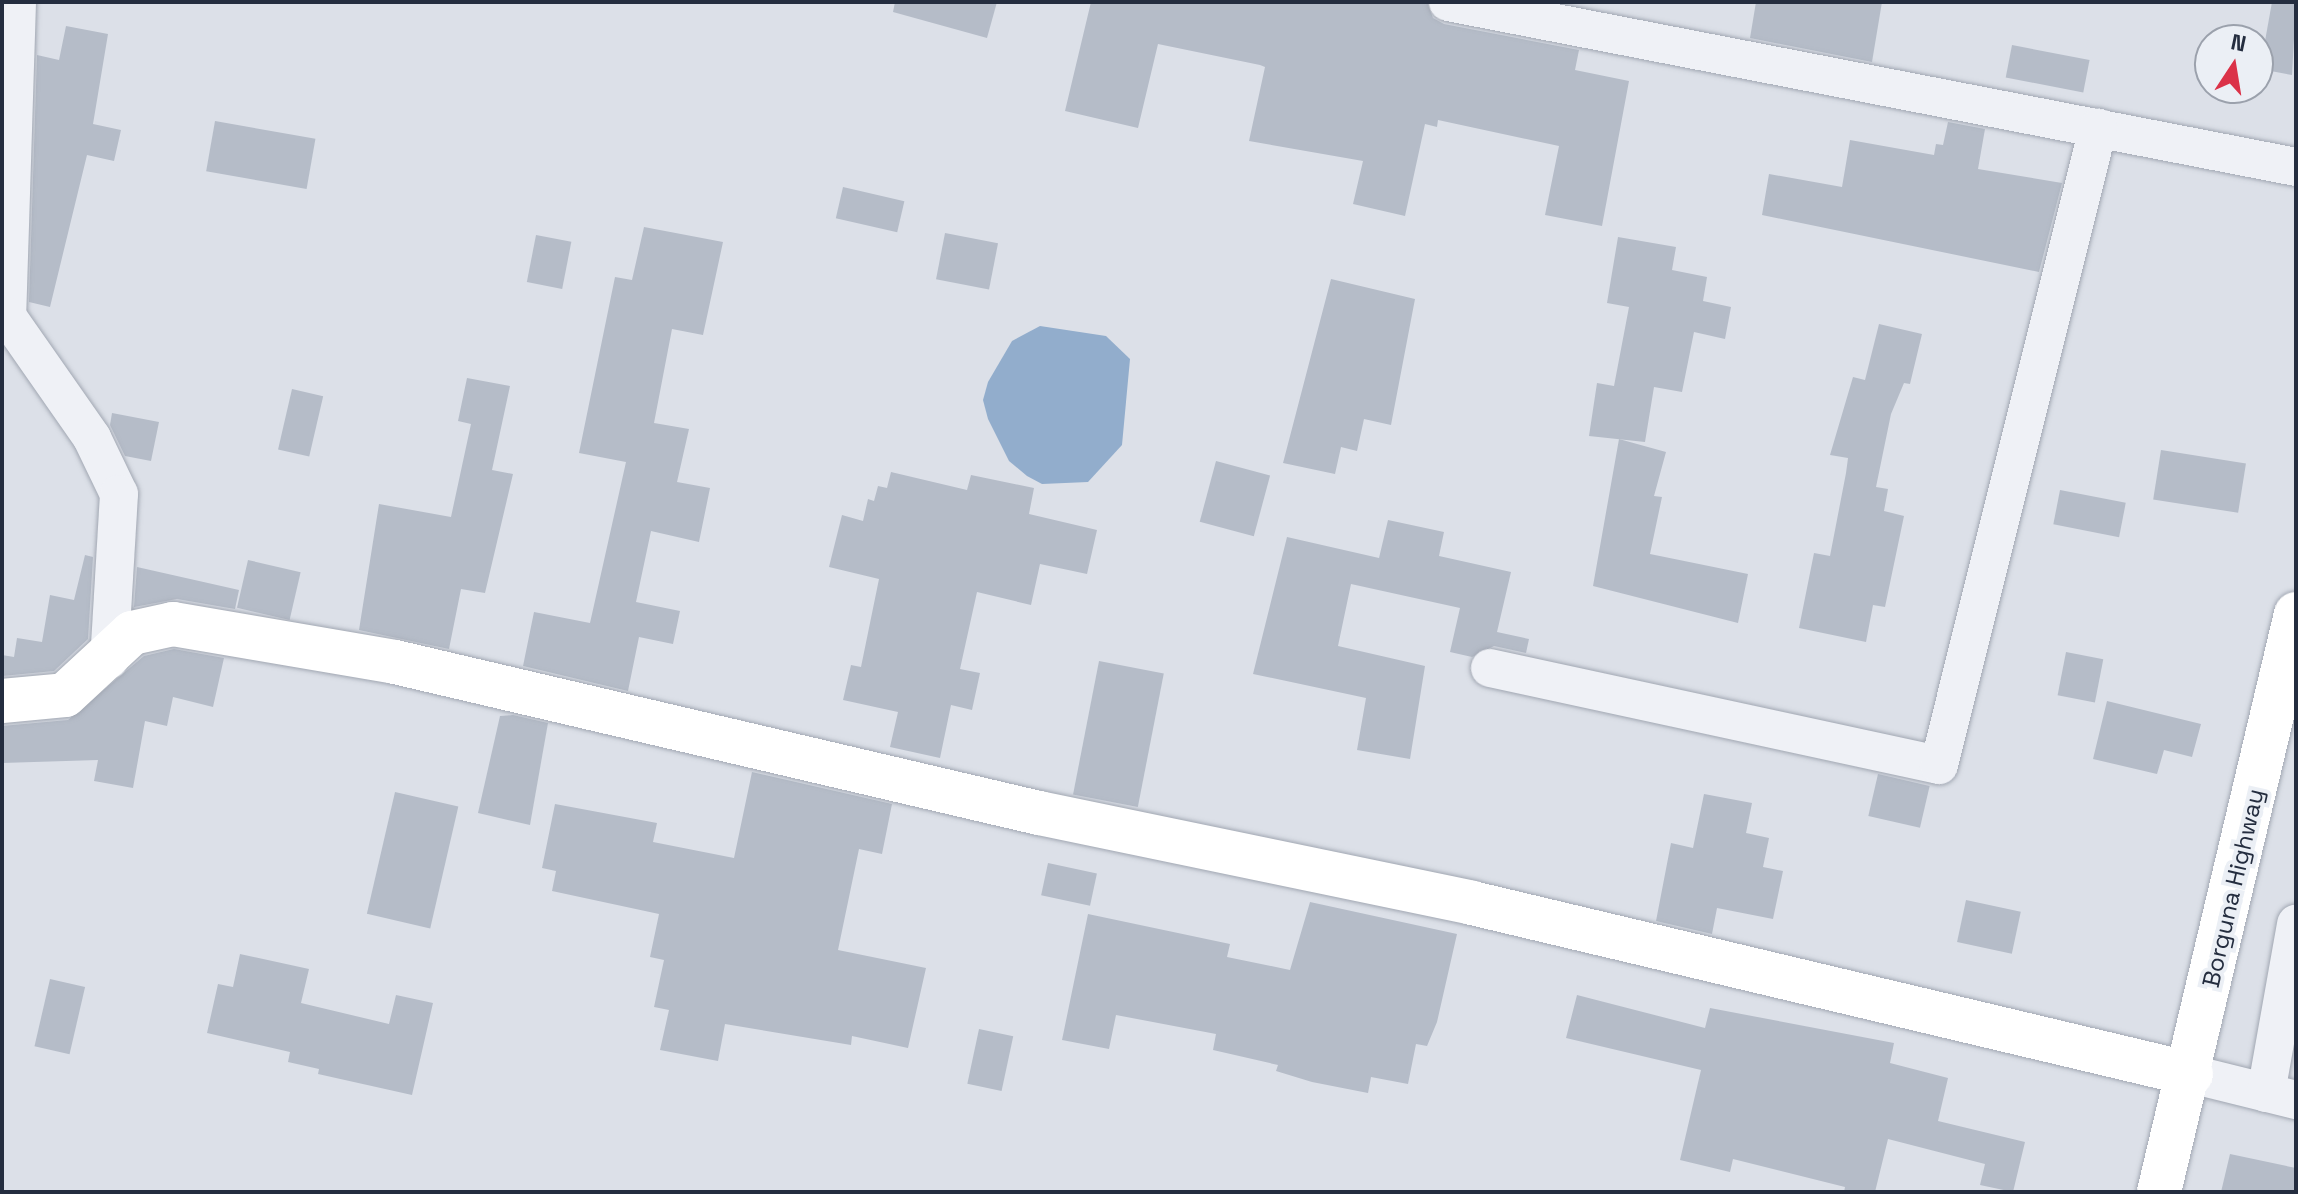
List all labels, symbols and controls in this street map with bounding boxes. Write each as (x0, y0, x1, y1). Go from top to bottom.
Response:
north arrow (2194, 24, 2274, 104)
text: N (2228, 27, 2249, 58)
street label: Borguna Highway (2196, 786, 2270, 990)

